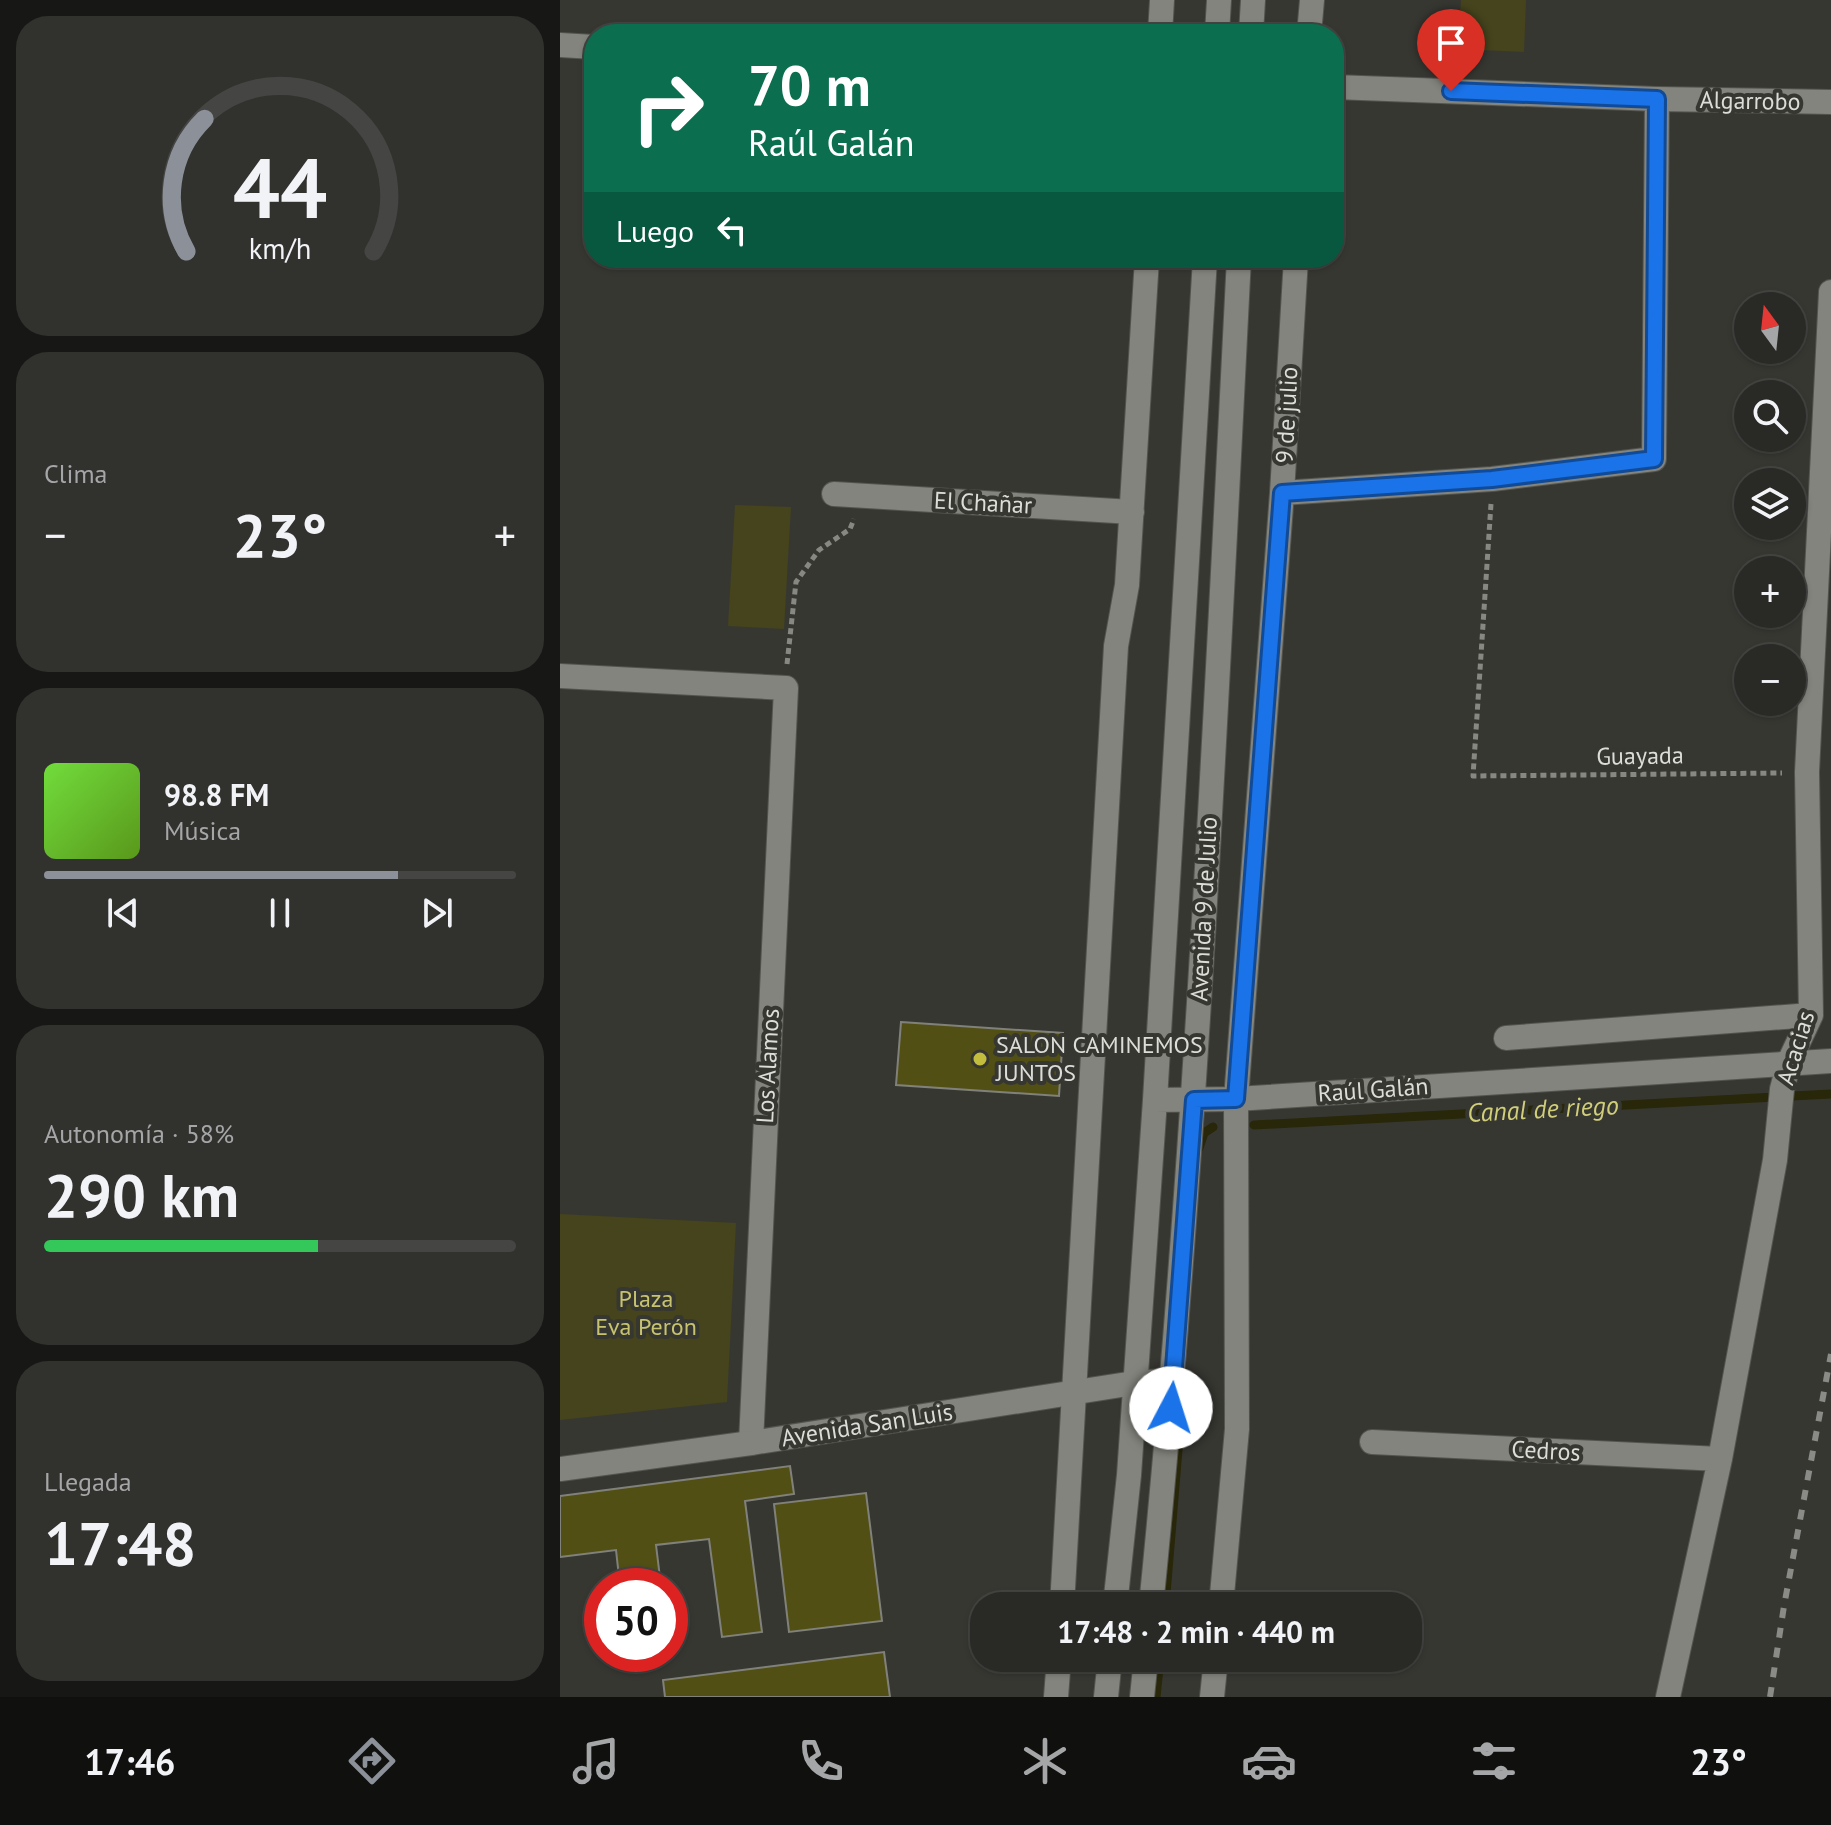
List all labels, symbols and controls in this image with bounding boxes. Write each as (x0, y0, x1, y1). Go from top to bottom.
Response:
pin (1417, 9, 1485, 91)
icon: arrive (1429, 21, 1473, 65)
text: 70 m (748, 49, 871, 121)
icon: right (616, 56, 720, 160)
street label: Algarrobo (1699, 84, 1801, 117)
text: Raúl Galán (748, 119, 914, 166)
text: 44 (233, 133, 327, 241)
icon: left (710, 208, 754, 252)
text: Luego (616, 211, 694, 250)
text: km/h (249, 230, 311, 267)
north arrow (1734, 292, 1806, 364)
map controls (1734, 292, 1806, 716)
street label: 9 de julio (1268, 366, 1305, 464)
button: search (1734, 380, 1806, 452)
text: Clima (44, 457, 107, 490)
button: layers (1734, 468, 1806, 540)
street label: El Chañar (933, 484, 1033, 521)
text: 23° (233, 496, 327, 574)
text: − (44, 506, 66, 563)
text: + (494, 506, 516, 563)
button: + (1734, 556, 1806, 628)
button: − (1734, 644, 1806, 716)
street label: Guayada (1596, 739, 1684, 772)
text: 98.8 FM (164, 775, 269, 814)
text: Música (164, 814, 241, 847)
street label: Avenida 9 de Julio (1183, 816, 1224, 1002)
icon: previous (101, 891, 145, 935)
icon: pause (258, 891, 302, 935)
icon: next (415, 891, 459, 935)
street label: Acacias (1770, 1007, 1821, 1089)
street label: Los Alamos (749, 1008, 786, 1124)
place label: SALON CAMINEMOS JUNTOS (995, 1029, 1203, 1088)
marker: SALON CAMINEMOS JUNTOS (971, 1050, 989, 1068)
street label: Raúl Galán (1317, 1070, 1429, 1109)
water label: Canal de riego (1466, 1088, 1620, 1129)
text: Autonomía · 58% (44, 1117, 234, 1150)
text: 290 km (44, 1156, 239, 1234)
park label: Plaza Eva Perón (595, 1283, 697, 1342)
position arrow (1129, 1366, 1213, 1450)
street label: Avenida San Luis (779, 1396, 955, 1453)
street label: Cedros (1511, 1433, 1581, 1468)
text: Llegada (44, 1465, 132, 1498)
text: 17:48 (44, 1504, 196, 1582)
speed limit sign: 50 (584, 1568, 688, 1672)
text: 17:48 · 2 min · 440 m (1057, 1612, 1335, 1651)
icon: directions (344, 1733, 400, 1789)
icon: music (568, 1733, 624, 1789)
icon: phone (793, 1733, 849, 1789)
icon: climate (1017, 1733, 1073, 1789)
icon: car (1241, 1733, 1297, 1789)
icon: filters (1466, 1733, 1522, 1789)
text: 17:46 (84, 1738, 176, 1785)
text: 23° (1690, 1738, 1747, 1785)

